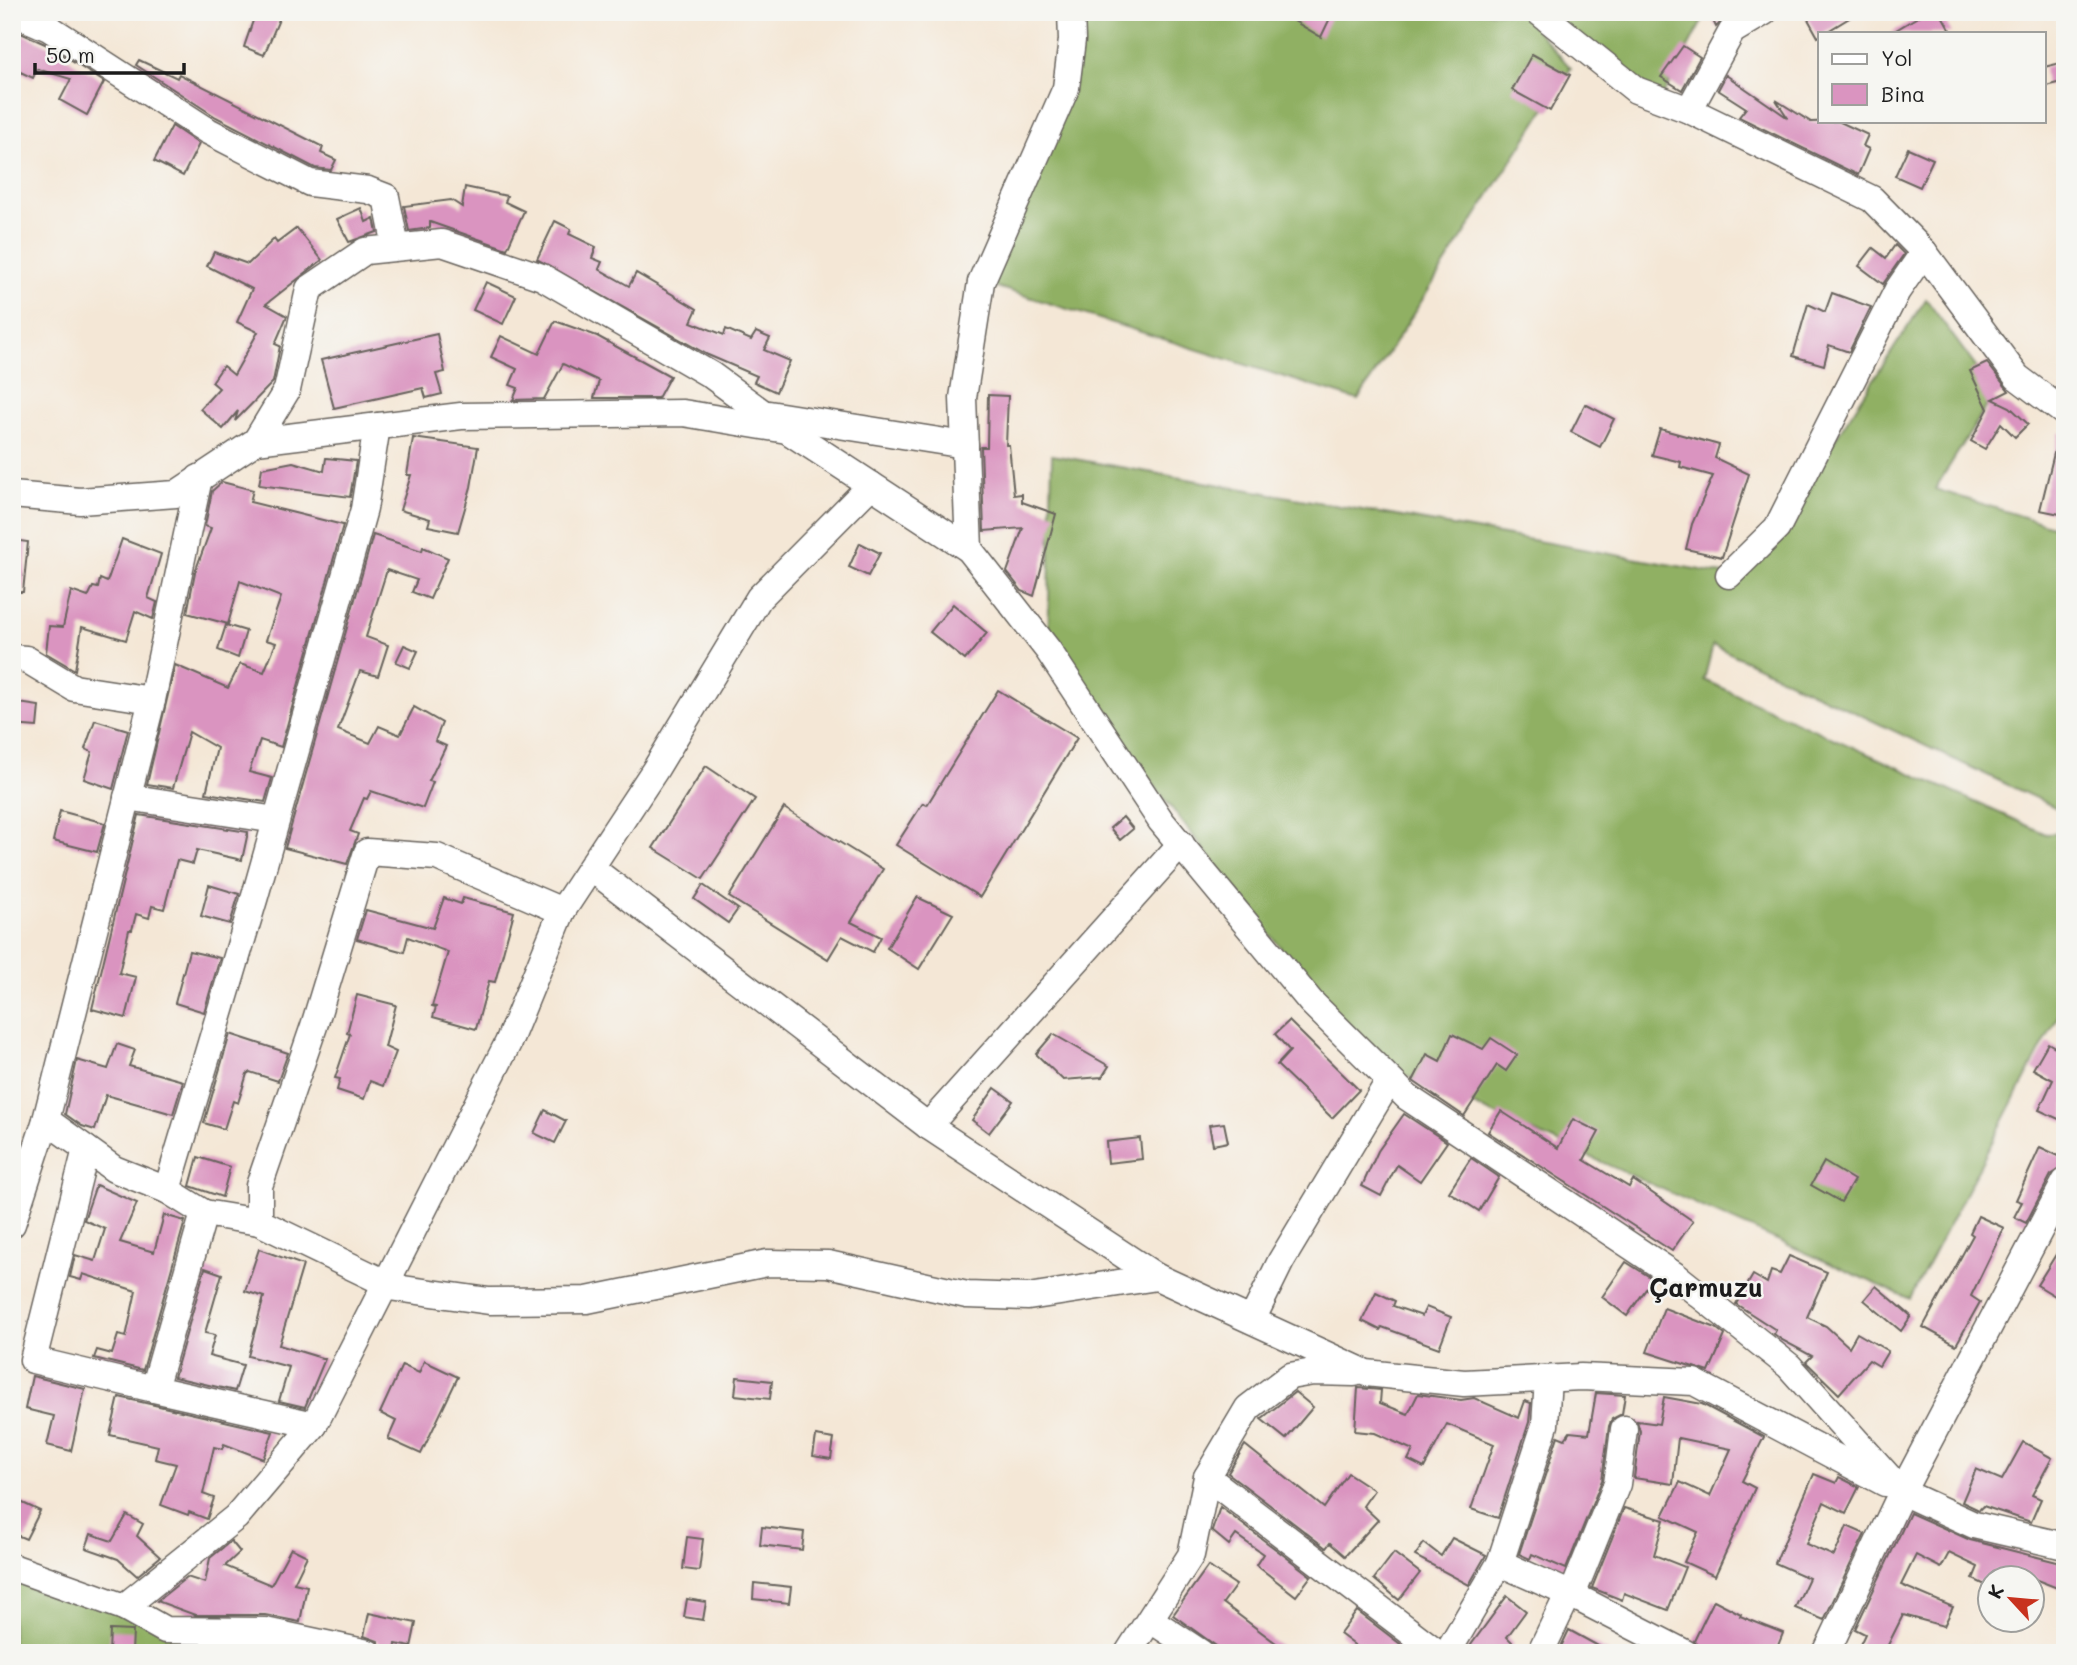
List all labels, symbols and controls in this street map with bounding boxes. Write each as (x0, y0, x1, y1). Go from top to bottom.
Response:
scale bar (35, 32, 184, 76)
legend (1818, 32, 2046, 122)
text: 50 m (46, 41, 95, 68)
text: Yol (1881, 44, 1912, 71)
text: Bina (1881, 80, 1925, 107)
district label: Çarmuzu (1649, 1270, 1763, 1304)
north arrow (1976, 1564, 2046, 1634)
text: K (1981, 1580, 2009, 1602)

